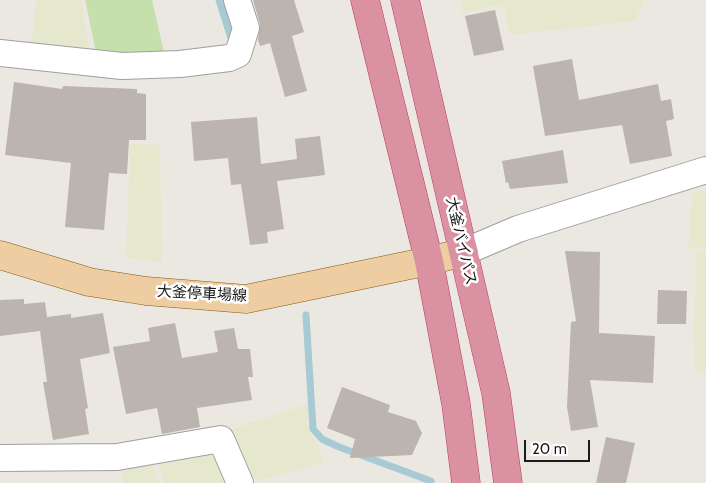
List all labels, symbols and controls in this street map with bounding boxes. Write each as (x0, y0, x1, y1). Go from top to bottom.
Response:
street label: 大釜バイパス (442, 195, 480, 287)
street label: 大釜停車場線 (157, 283, 247, 305)
scale bar (526, 430, 592, 462)
text: 20 m (532, 440, 567, 458)

